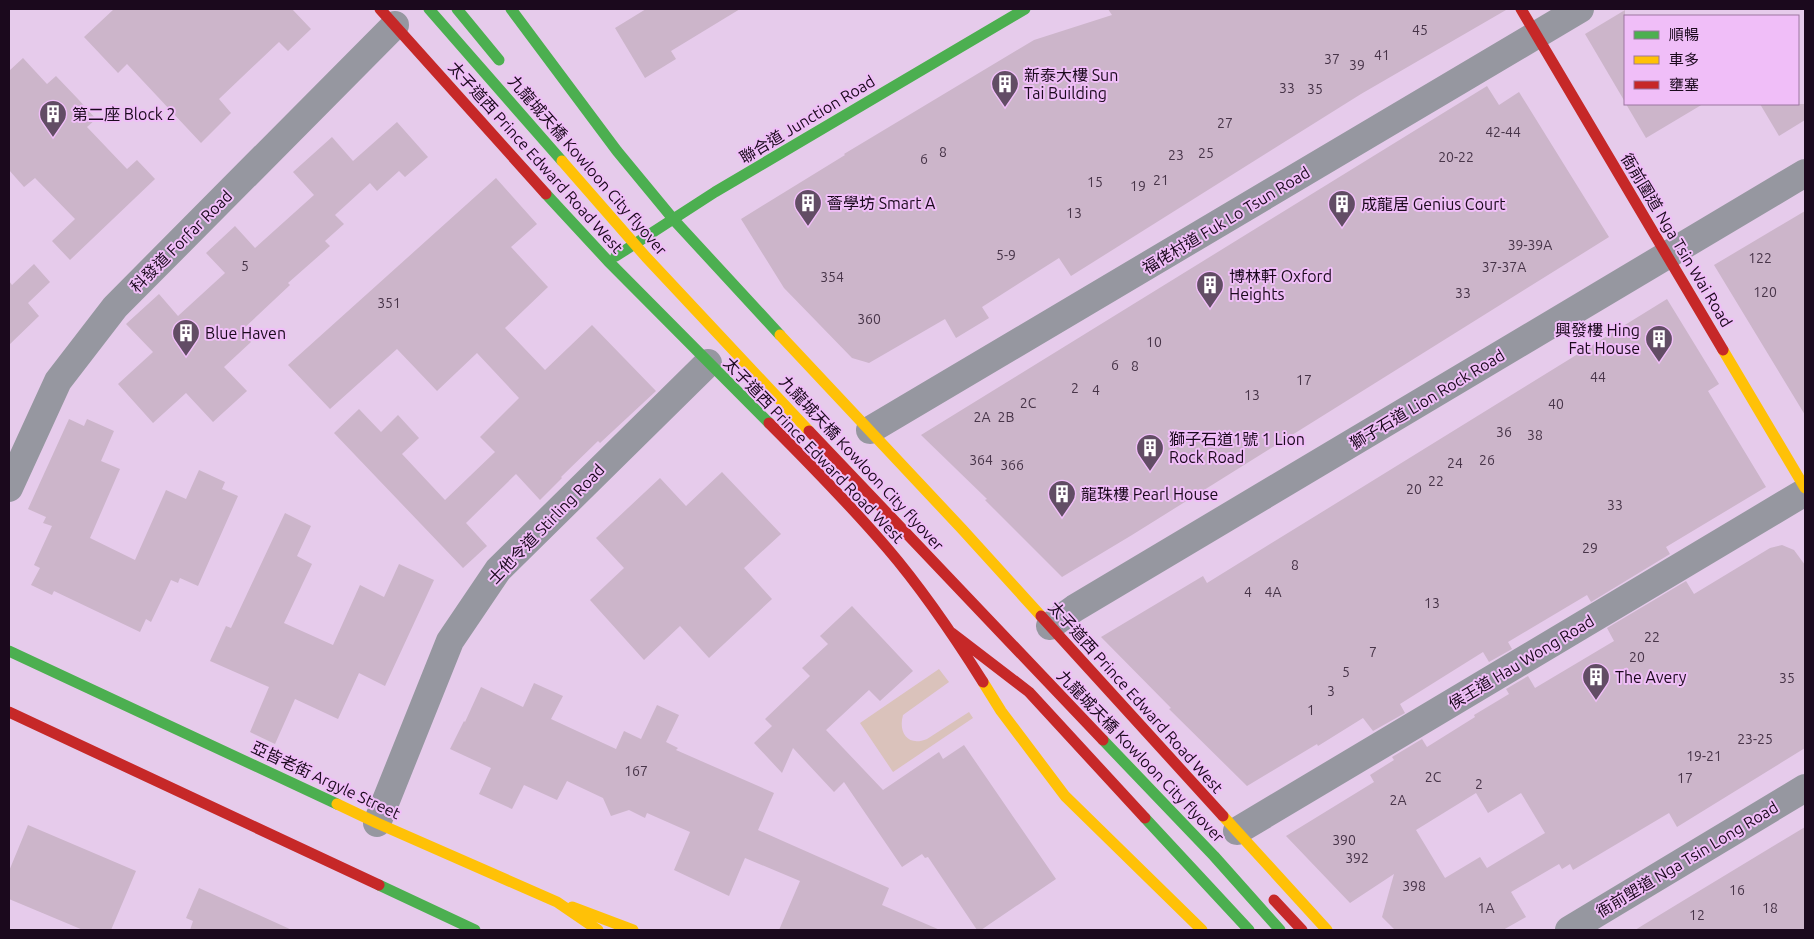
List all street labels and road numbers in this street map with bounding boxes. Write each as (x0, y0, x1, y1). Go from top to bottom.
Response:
street label: 太子道西 Prince Edward Road West (445, 58, 627, 257)
street label: 九龍城天橋 Kowloon City flyover (505, 72, 671, 258)
street label: 聯合道 Junction Road (736, 72, 878, 166)
street label: 衙前圍道 Nga Tsin Wai Road (1618, 150, 1736, 330)
street label: 福佬村道 Fuk Lo Tsun Road (1139, 163, 1313, 277)
street label: 科發道 Forfar Road (126, 186, 236, 296)
street label: 獅子石道 Lion Rock Road (1346, 346, 1508, 452)
street label: 太子道西 Prince Edward Road West (720, 353, 908, 547)
street label: 九龍城天橋 Kowloon City flyover (776, 372, 948, 554)
street label: 士他令道 Stirling Road (484, 460, 608, 588)
street label: 太子道西 Prince Edward Road West (1045, 598, 1227, 797)
street label: 侯王道 Hau Wong Road (1445, 611, 1597, 713)
street label: 九龍城天橋 Kowloon City flyover (1054, 666, 1228, 846)
street label: 亞皆老街 Argyle Street (249, 738, 404, 823)
street label: 衙前塱道 Nga Tsin Long Road (1593, 798, 1781, 920)

